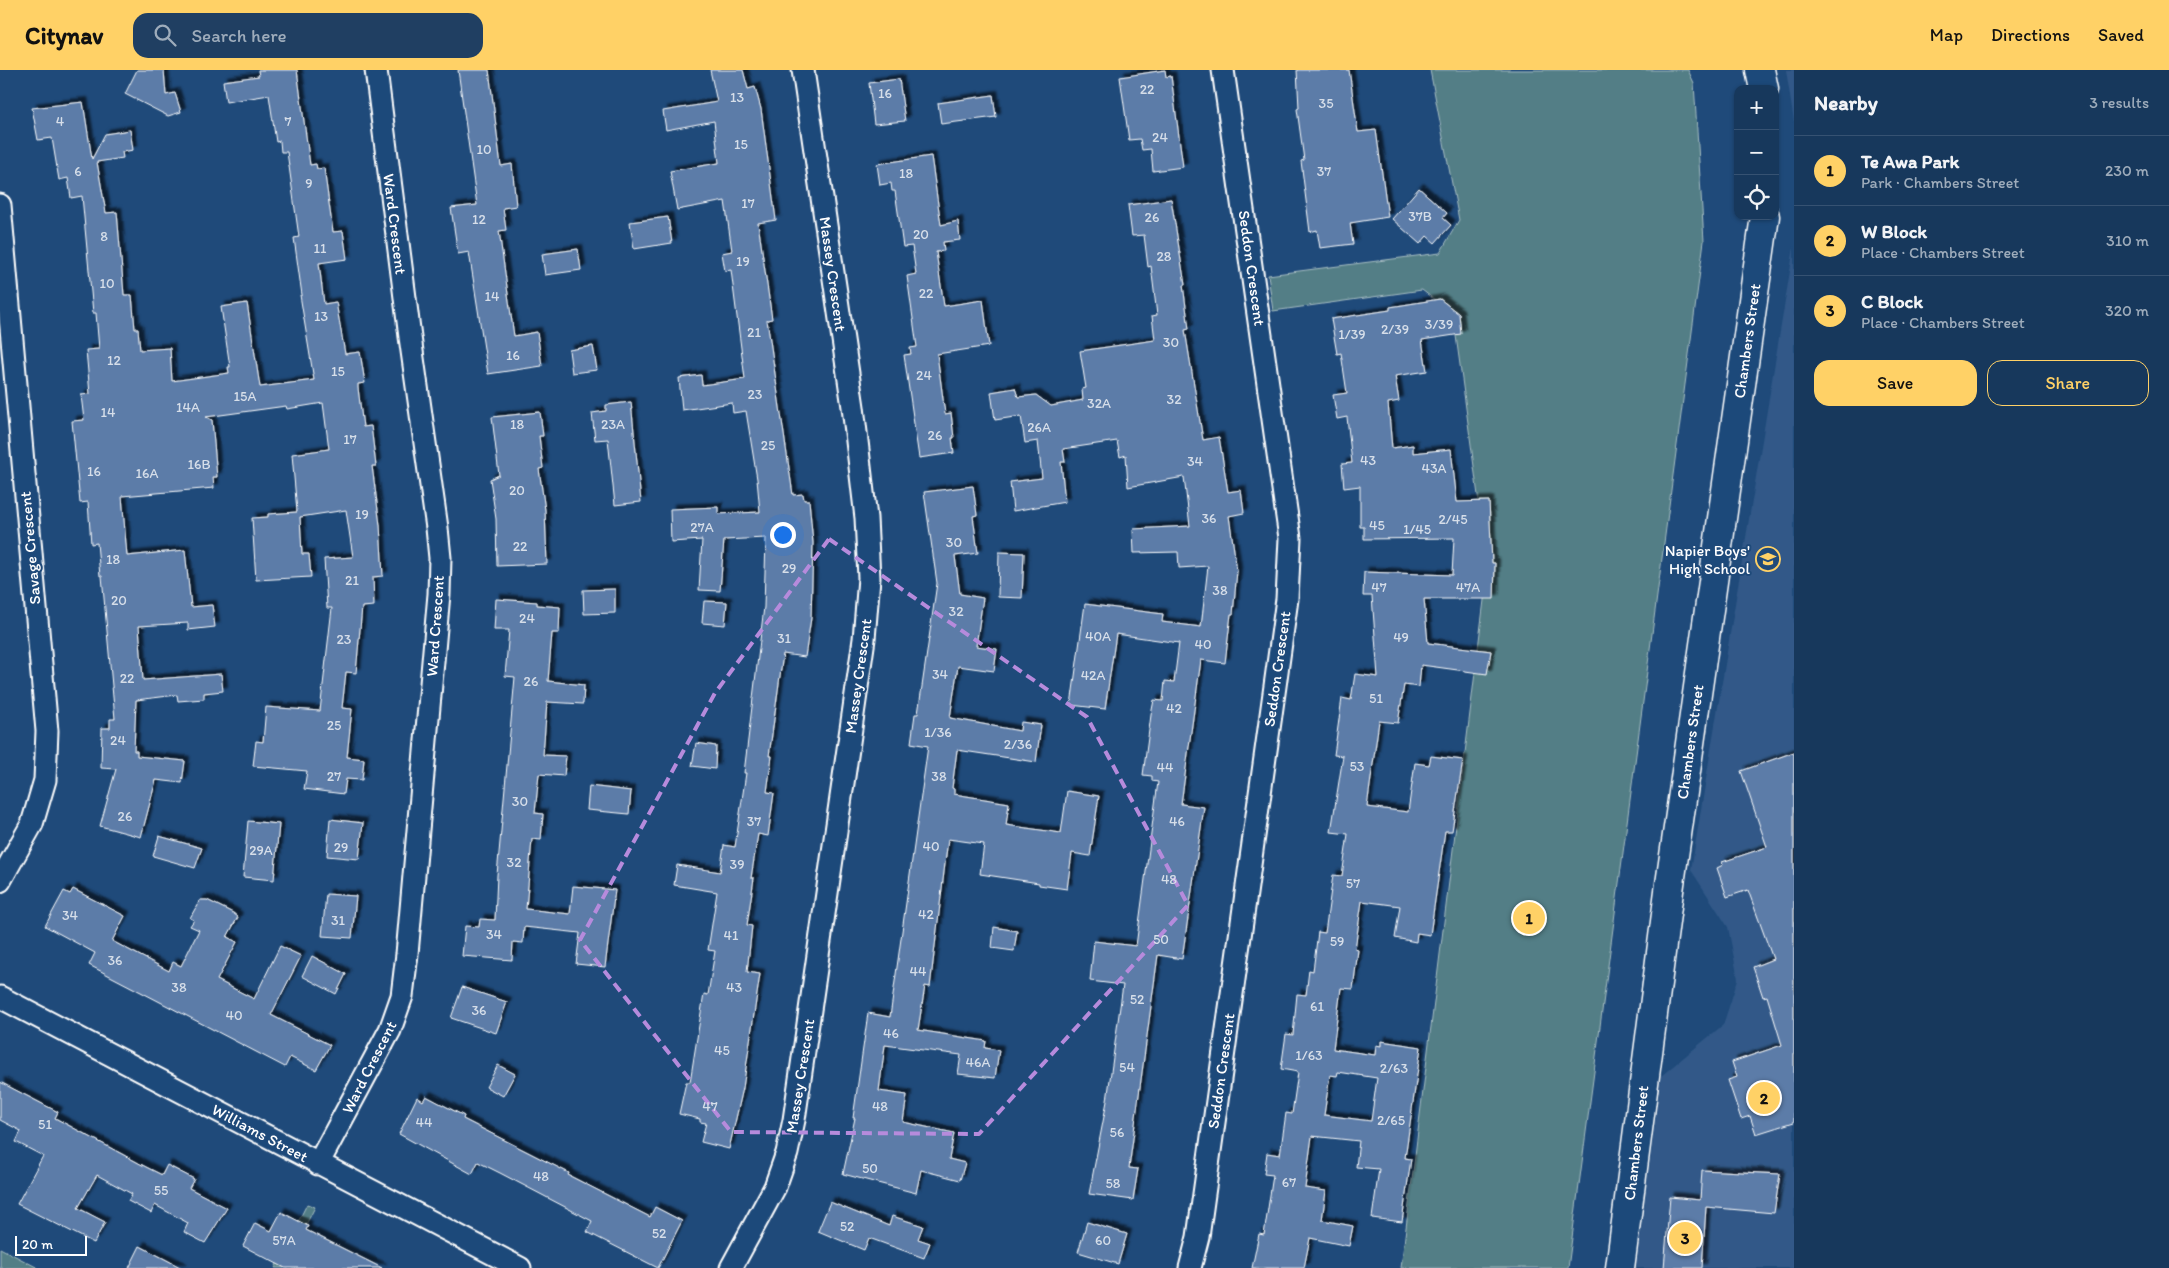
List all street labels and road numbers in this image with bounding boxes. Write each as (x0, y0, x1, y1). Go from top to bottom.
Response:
street label: Ward Crescent (379, 173, 411, 275)
street label: Seddon Crescent (1234, 209, 1270, 327)
street label: Massey Crescent (816, 216, 850, 332)
street label: Chambers Street (1730, 282, 1764, 400)
street label: Savage Crescent (16, 491, 44, 605)
street label: Ward Crescent (422, 575, 448, 677)
street label: Seddon Crescent (1259, 610, 1295, 728)
street label: Massey Crescent (841, 618, 875, 734)
street label: Chambers Street (1673, 683, 1707, 801)
street label: Seddon Crescent (1203, 1012, 1239, 1130)
street label: Ward Crescent (338, 1018, 400, 1116)
street label: Massey Crescent (782, 1018, 818, 1134)
street label: Chambers Street (1620, 1084, 1652, 1202)
street label: Williams Street (209, 1100, 311, 1166)

